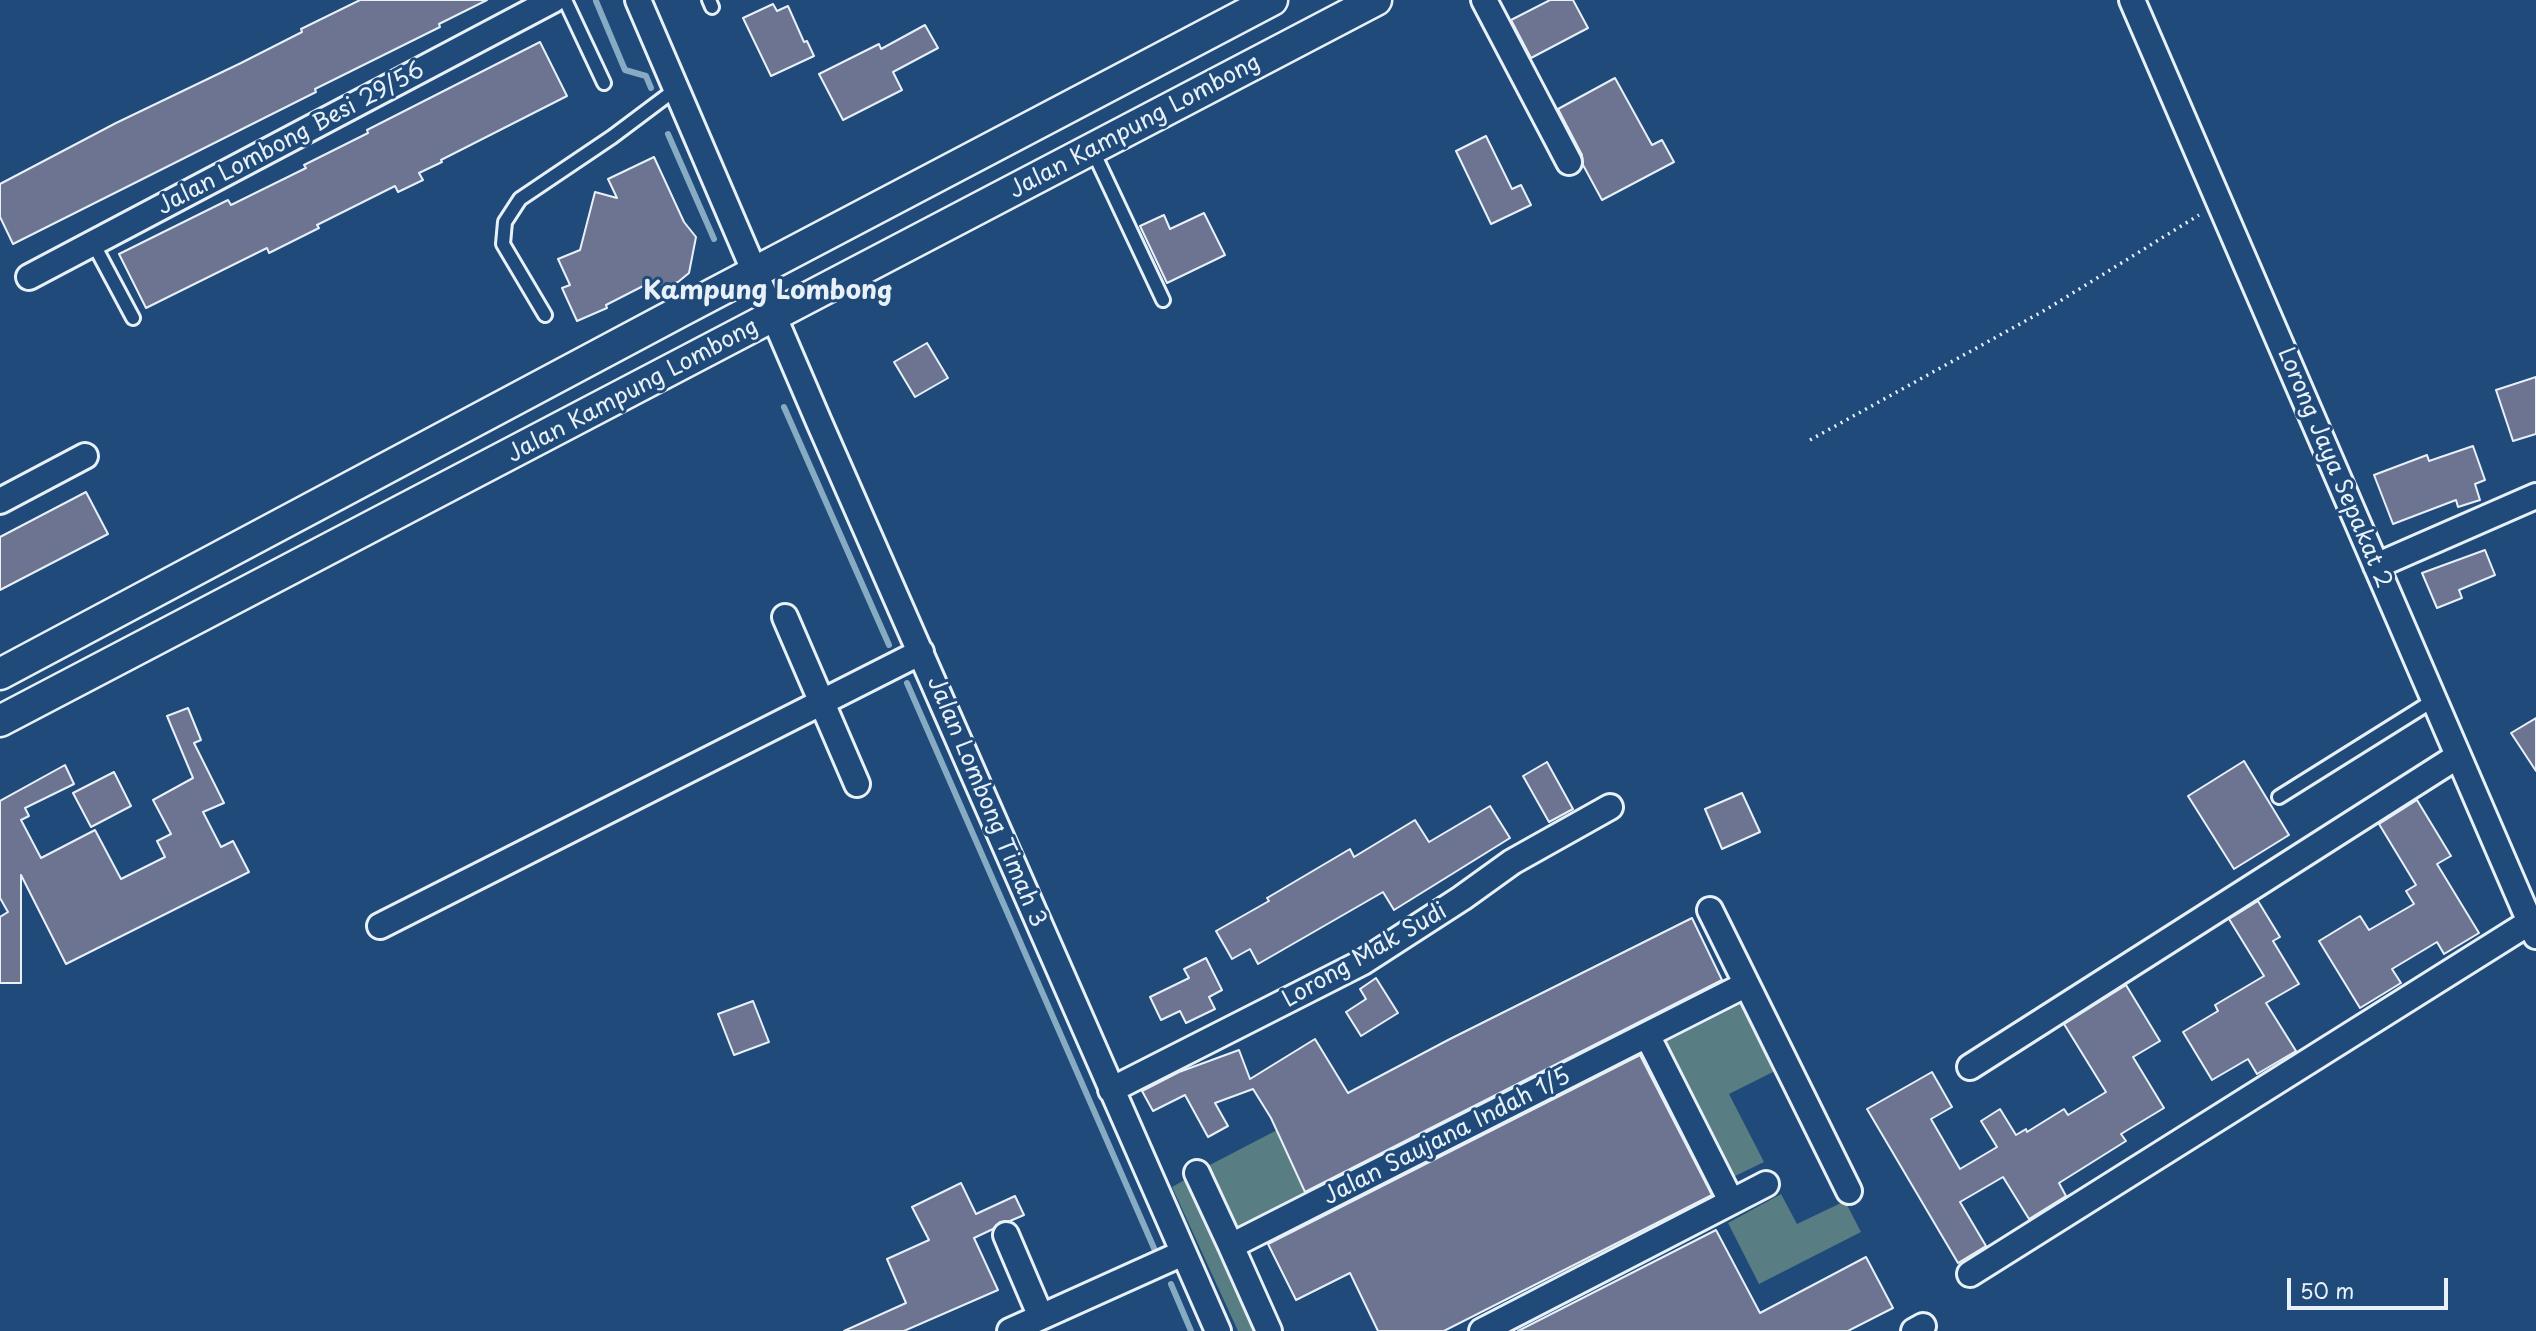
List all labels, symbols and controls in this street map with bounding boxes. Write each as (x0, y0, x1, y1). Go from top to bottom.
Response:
street label: Jalan Kampung Lombong (1005, 49, 1265, 205)
street label: Jalan Lombong Besi 29/56 (153, 57, 429, 221)
district label: Kampung Lombong (643, 276, 893, 308)
street label: Jalan Kampung Lombong (503, 313, 763, 469)
street label: Lorong Jaya Sepakat 2 (2271, 344, 2397, 592)
street label: Jalan Lombong Timah 3 (921, 672, 1051, 932)
street label: Lorong Mak Sudi (1278, 898, 1452, 1014)
street label: Jalan Saujana Indah 1/5 (1319, 1063, 1575, 1211)
scale bar (2291, 1264, 2452, 1308)
text: 50 m (2300, 1274, 2354, 1306)

